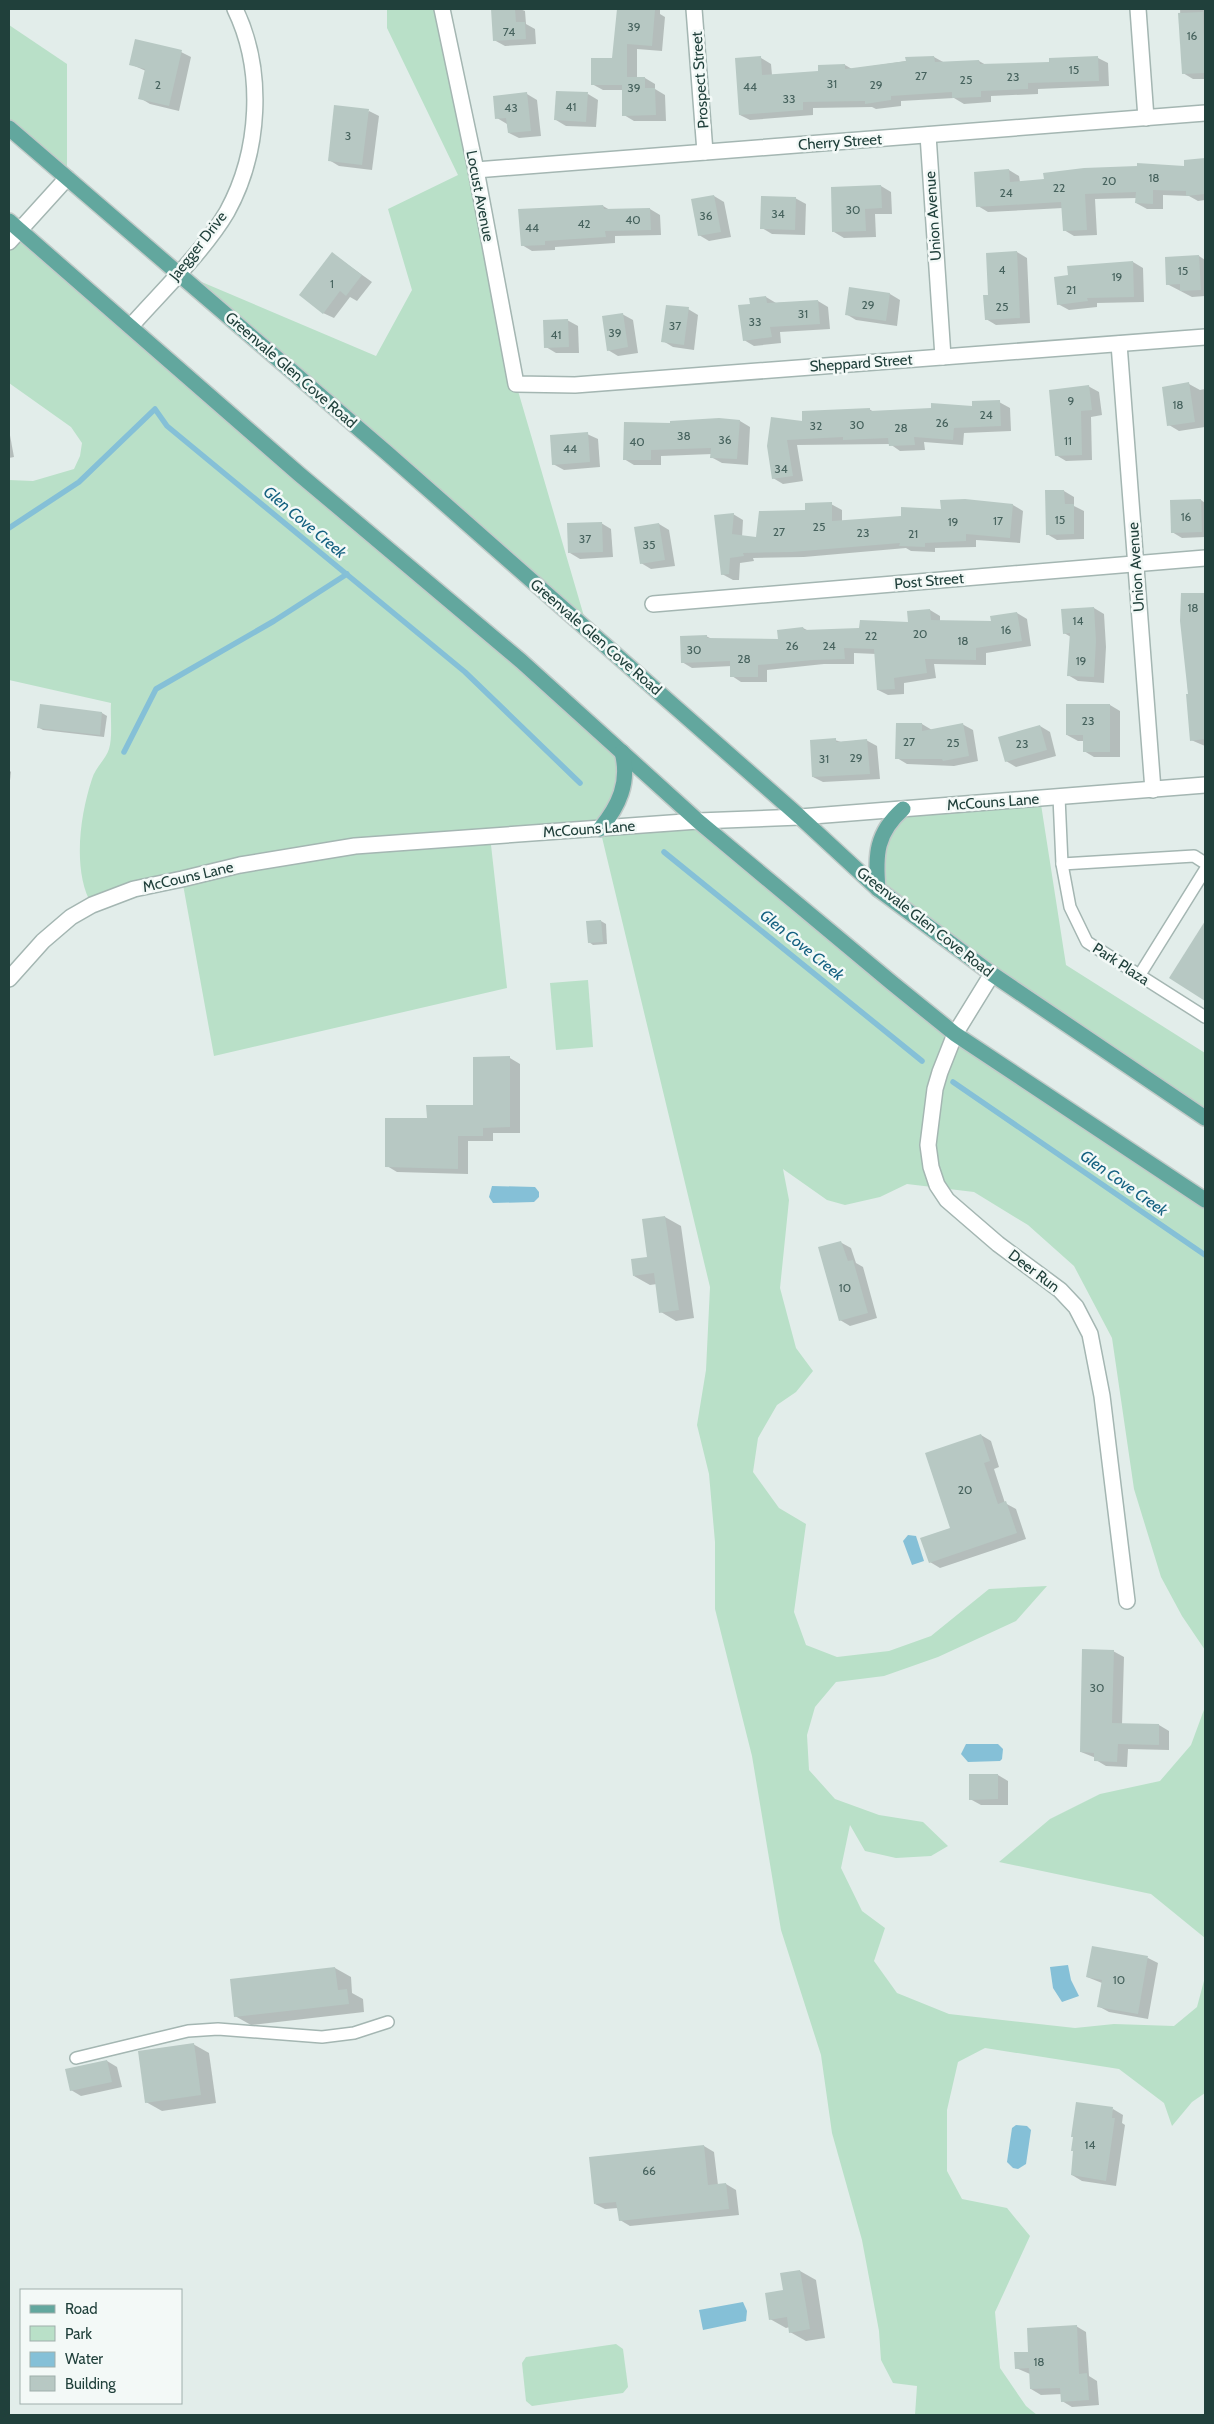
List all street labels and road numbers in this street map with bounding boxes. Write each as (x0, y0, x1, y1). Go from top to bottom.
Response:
street label: Prospect Street (688, 31, 712, 129)
street label: Cherry Street (797, 130, 883, 154)
street label: Locust Avenue (462, 149, 498, 243)
street label: Union Avenue (921, 170, 945, 261)
street label: Jaegger Drive (165, 208, 231, 285)
street label: Greenvale Glen Cove Road (222, 308, 360, 432)
street label: Sheppard Street (809, 350, 913, 376)
street label: Union Avenue (1124, 521, 1148, 612)
street label: Post Street (893, 569, 965, 593)
street label: Greenvale Glen Cove Road (527, 575, 665, 699)
street label: McCouns Lane (946, 790, 1040, 814)
street label: McCouns Lane (542, 817, 636, 841)
street label: McCouns Lane (141, 858, 235, 896)
street label: Greenvale Glen Cove Road (853, 863, 997, 981)
street label: Park Plaza (1089, 939, 1153, 989)
street label: Deer Run (1005, 1246, 1063, 1296)

